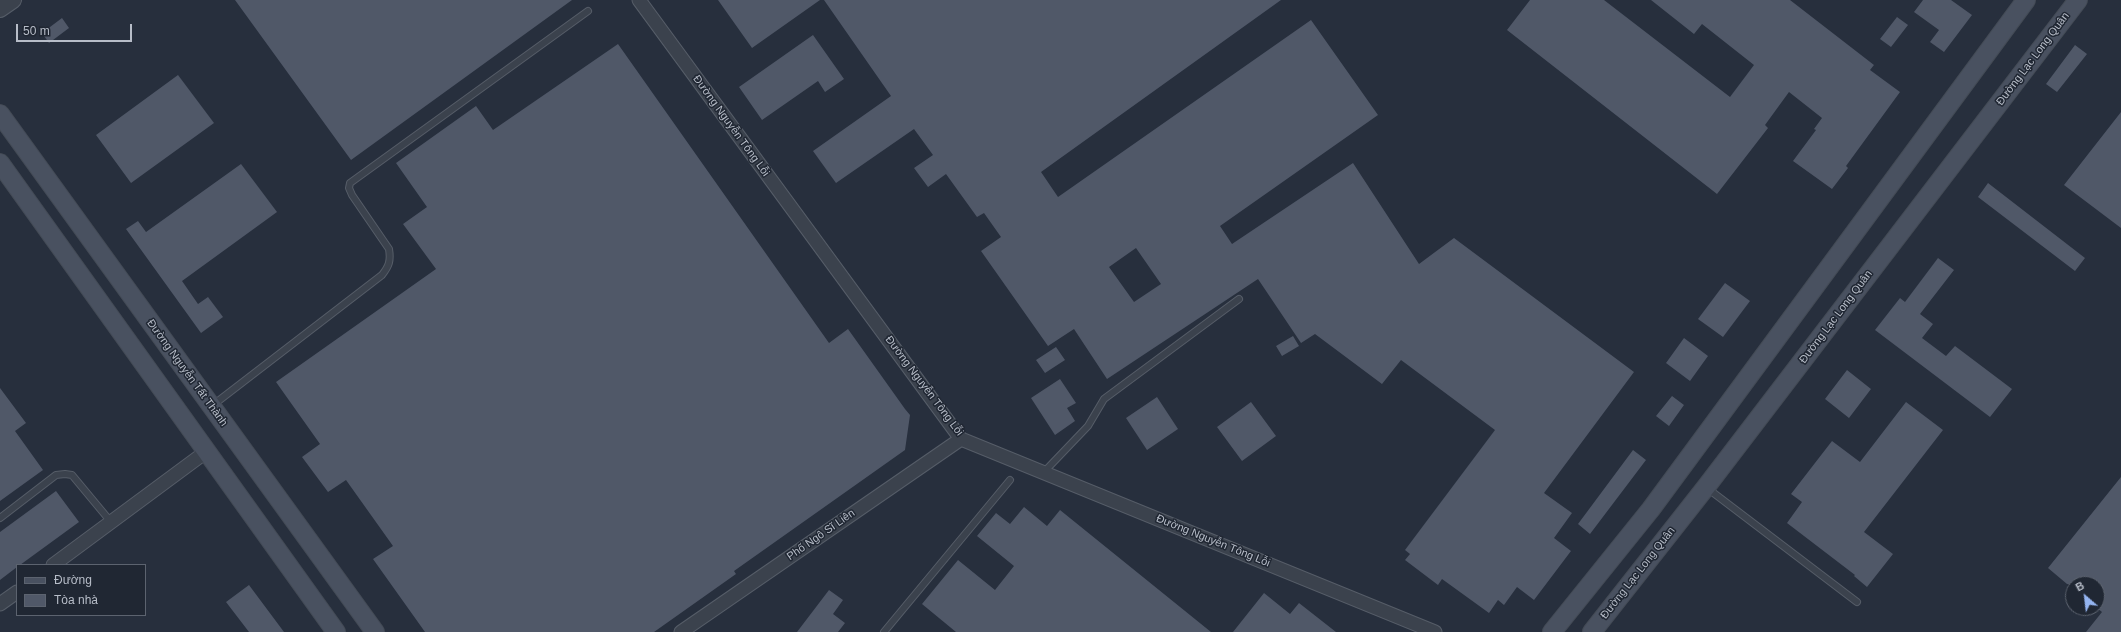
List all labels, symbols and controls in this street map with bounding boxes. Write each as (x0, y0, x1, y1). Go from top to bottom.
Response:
street label: Đường Lạc Long Quân (1994, 10, 2072, 108)
scale bar (18, 16, 134, 42)
text: 50 m (23, 24, 50, 38)
street label: Đường Nguyễn Tông Lỗi (690, 73, 772, 179)
street label: Đường Lạc Long Quân (1797, 268, 1875, 366)
street label: Đường Nguyễn Tất Thành (144, 317, 230, 429)
street label: Đường Nguyễn Tông Lỗi (882, 333, 966, 439)
street label: Phố Ngô Sĩ Liên (784, 507, 858, 563)
street label: Đường Nguyễn Tông Lỗi (1154, 512, 1272, 570)
street label: Đường Lạc Long Quân (1598, 524, 1678, 622)
legend (16, 564, 146, 616)
text: Đường (54, 573, 92, 587)
north arrow (2065, 576, 2105, 616)
text: B (2074, 579, 2086, 593)
text: Tòa nhà (54, 593, 98, 607)

